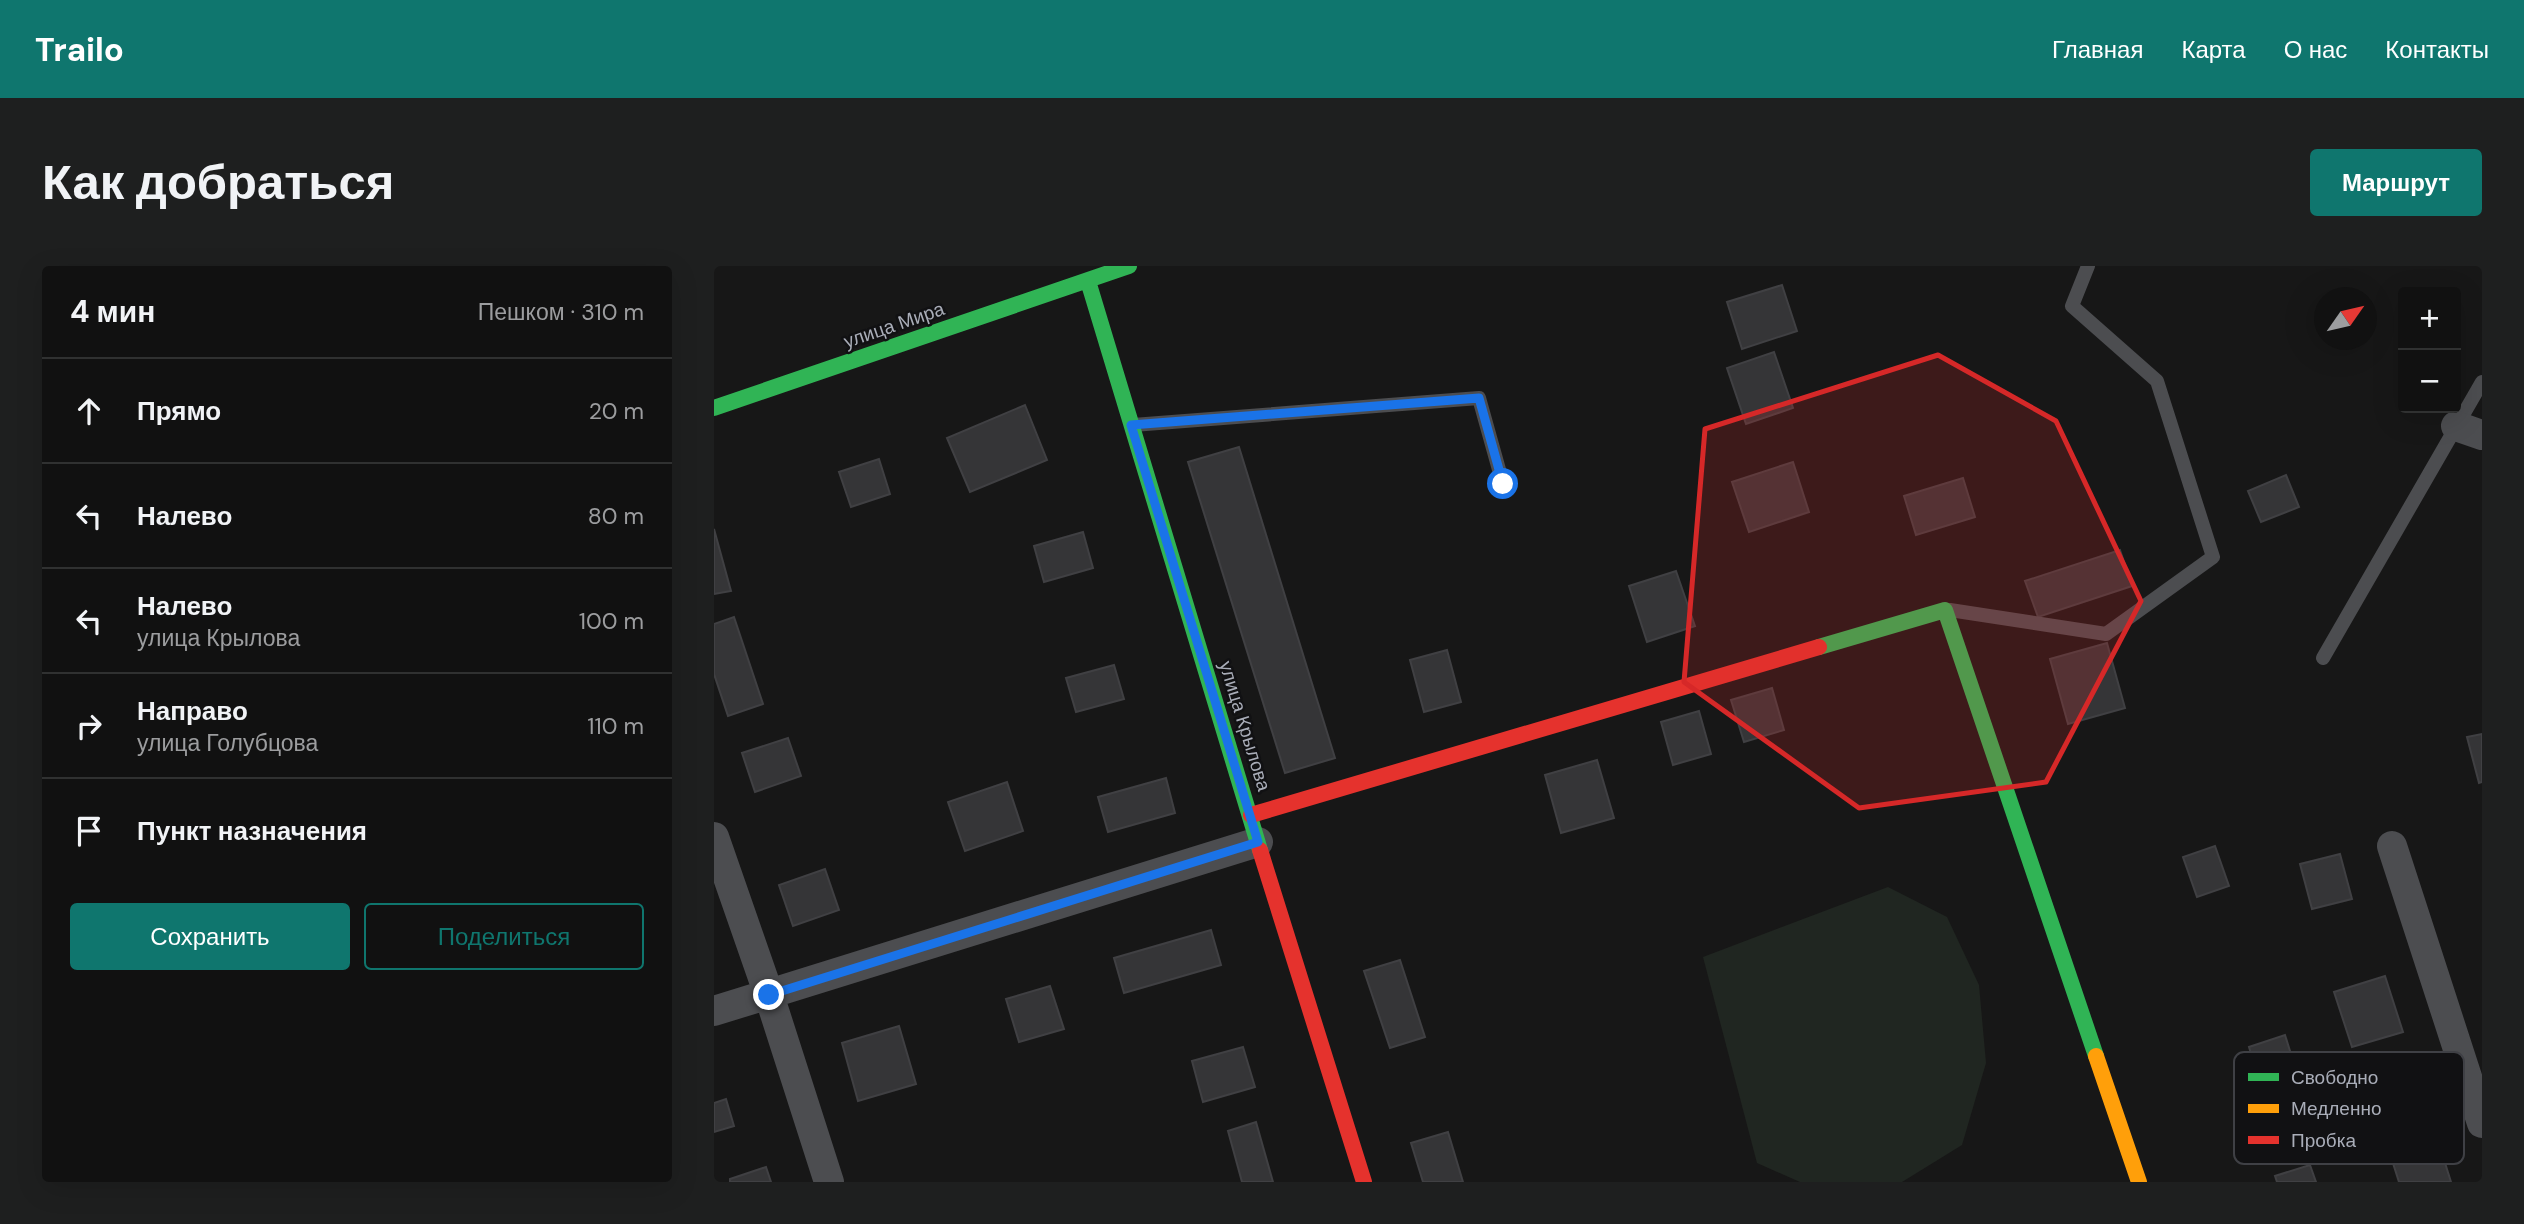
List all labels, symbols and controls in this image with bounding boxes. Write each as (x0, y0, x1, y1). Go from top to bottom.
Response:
text: Trailo (35, 28, 124, 71)
text: Главная (2052, 34, 2143, 65)
text: Карта (2181, 34, 2246, 65)
text: О нас (2284, 34, 2347, 65)
text: Контакты (2385, 34, 2489, 65)
button: Маршрут (2310, 149, 2482, 216)
text: Как добраться (42, 150, 394, 214)
north arrow (2314, 287, 2377, 350)
map controls (2398, 287, 2461, 413)
button: + (2398, 287, 2461, 350)
text: 4 мин (70, 292, 155, 331)
street label: улица Мира (840, 296, 948, 354)
text: Пешком · 310 m (478, 297, 644, 327)
button: − (2398, 350, 2461, 413)
icon: ahead (70, 392, 108, 430)
text: Прямо (137, 394, 221, 428)
text: 20 m (589, 396, 644, 426)
route start (1487, 468, 1518, 499)
icon: left (70, 497, 108, 535)
text: Налево (137, 499, 232, 533)
text: 80 m (588, 501, 644, 531)
text: Налево (137, 589, 232, 623)
icon: left (70, 602, 108, 640)
text: 100 m (579, 606, 644, 636)
text: улица Крылова (137, 623, 300, 653)
street label: улица Крылова (1213, 658, 1277, 795)
text: Направо (137, 694, 248, 728)
icon: right (70, 707, 108, 745)
text: 110 m (587, 711, 644, 741)
text: улица Голубцова (137, 728, 318, 758)
icon: arrive (70, 812, 108, 850)
text: Пункт назначения (137, 814, 367, 848)
button: Сохранить (70, 903, 350, 970)
button: Поделиться (364, 903, 644, 970)
route end (753, 979, 784, 1010)
legend (2234, 1052, 2464, 1164)
text: Свободно (2291, 1065, 2378, 1090)
text: Медленно (2291, 1096, 2381, 1121)
text: Пробка (2291, 1128, 2356, 1153)

